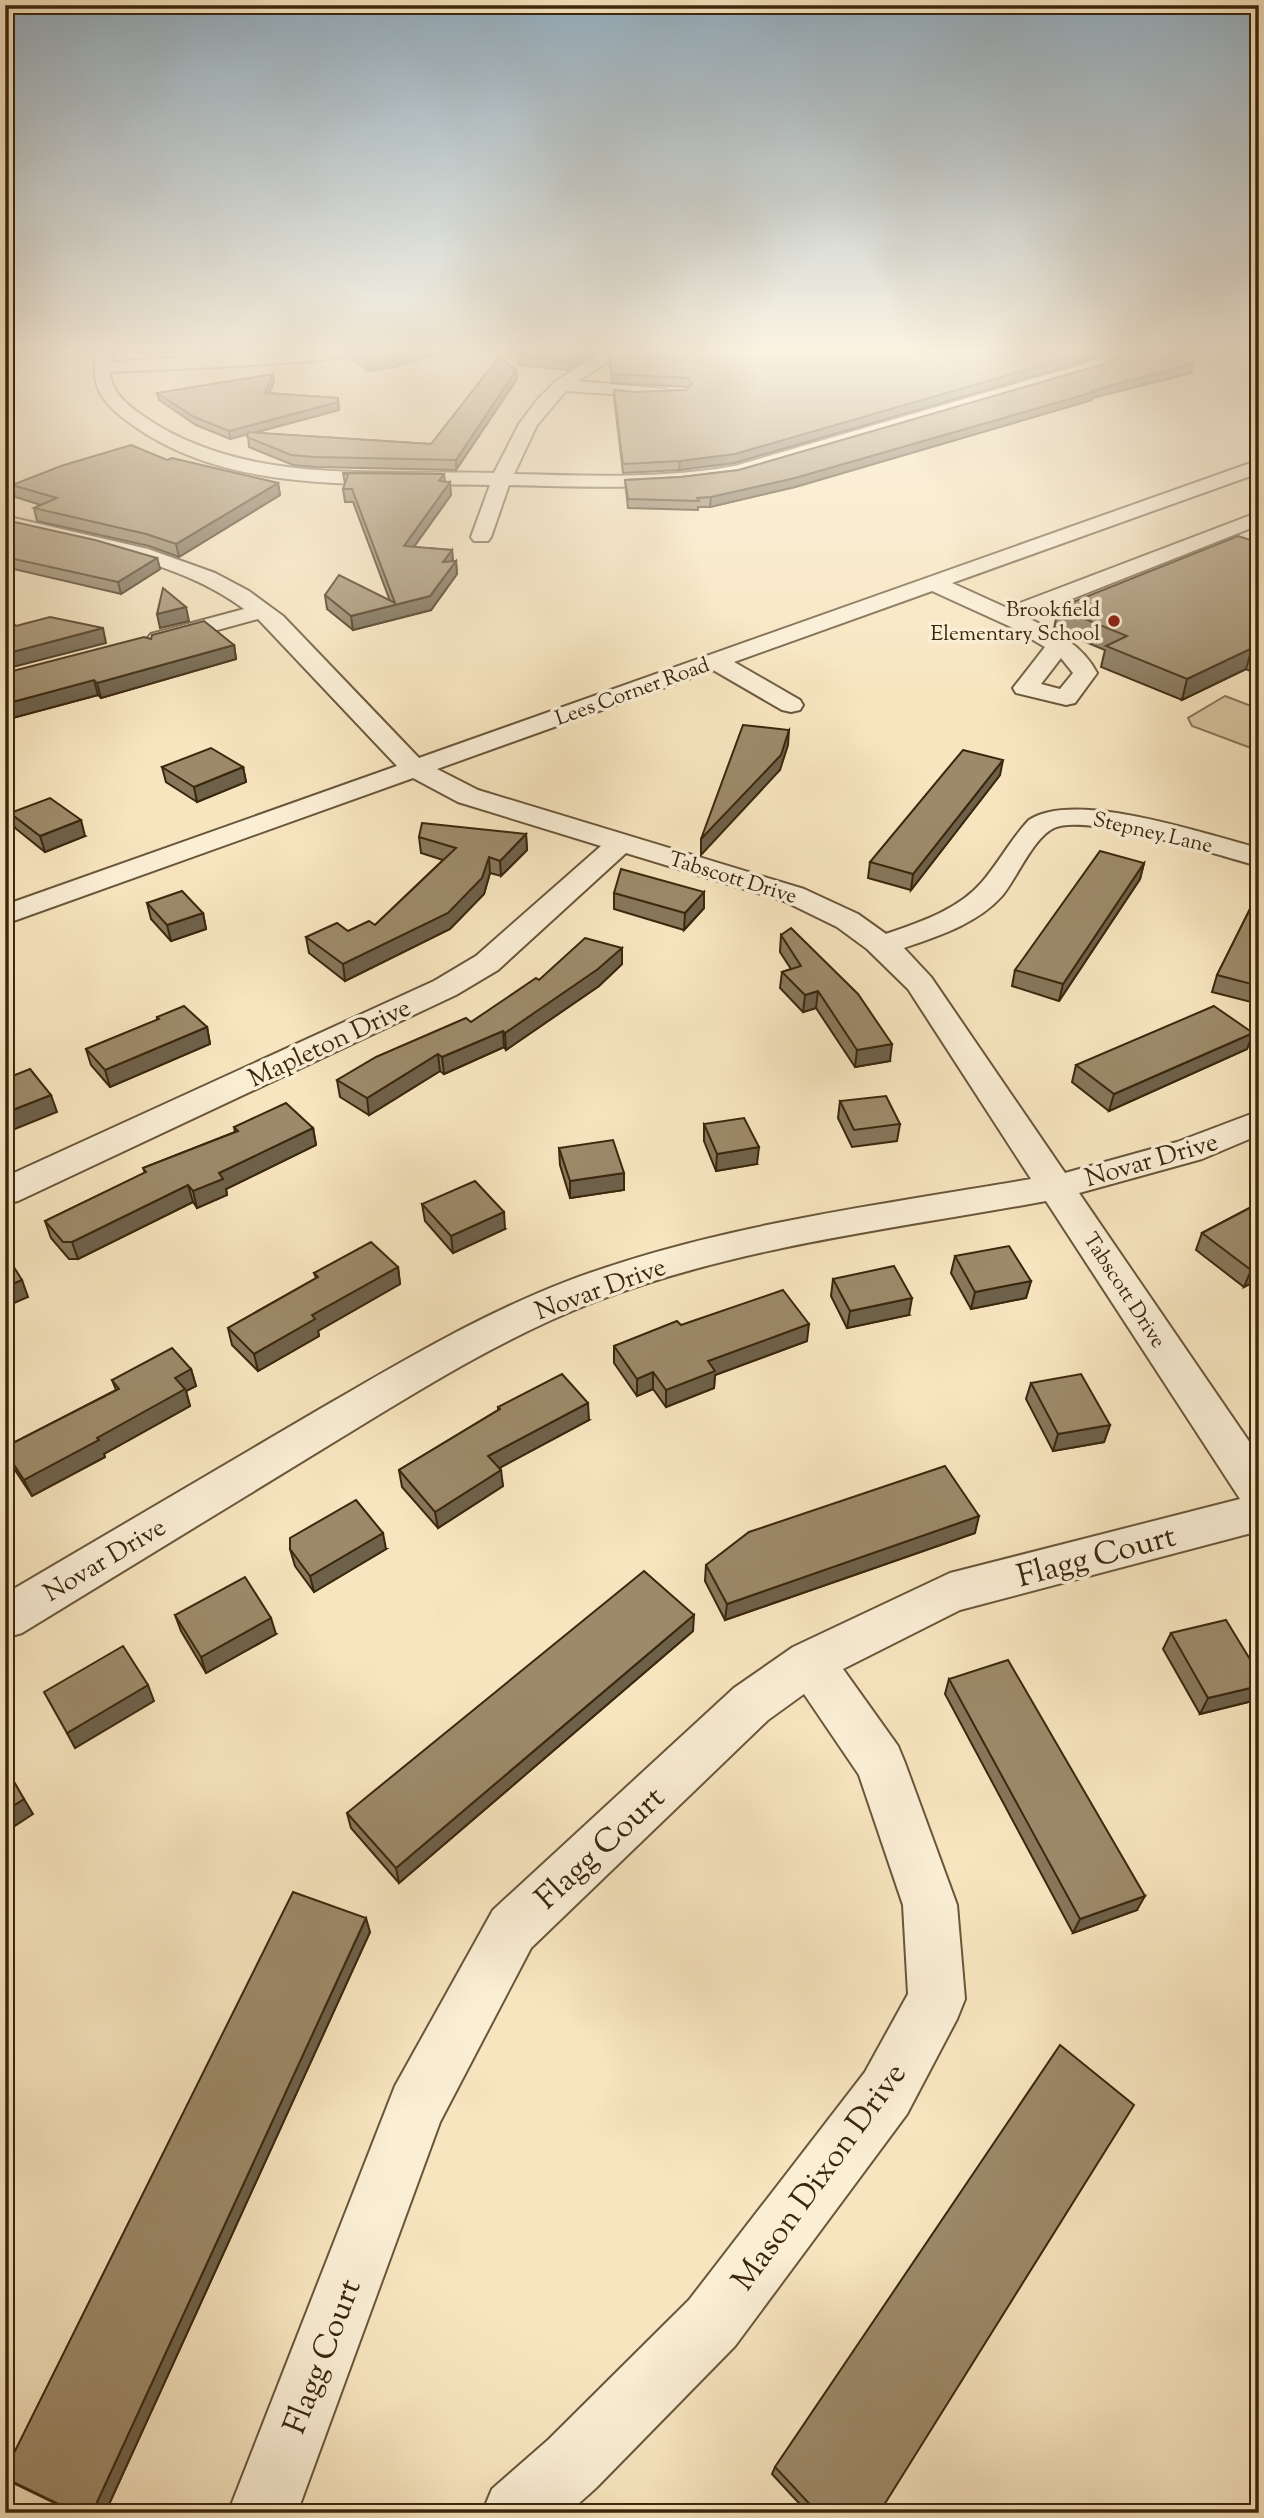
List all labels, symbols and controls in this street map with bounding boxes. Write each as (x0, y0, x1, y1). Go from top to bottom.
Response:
place label: Brookfield Elementary School (931, 596, 1100, 650)
marker: Brookfield Elementary School (1106, 613, 1122, 629)
street label: Lees Corner Road (551, 651, 714, 735)
street label: Stepney Lane (1090, 806, 1215, 862)
street label: Tabscott Drive (665, 845, 800, 913)
street label: Mapleton Drive (243, 990, 417, 1098)
street label: Novar Drive (1081, 1125, 1223, 1198)
street label: Tabscott Drive (1075, 1227, 1172, 1355)
street label: Novar Drive (530, 1250, 672, 1331)
street label: Novar Drive (37, 1510, 173, 1612)
street label: Flagg Court (1012, 1515, 1181, 1601)
street label: Flagg Court (526, 1777, 676, 1921)
street label: Mason Dixon Drive (722, 2054, 919, 2301)
street label: Flagg Court (273, 2273, 374, 2441)

